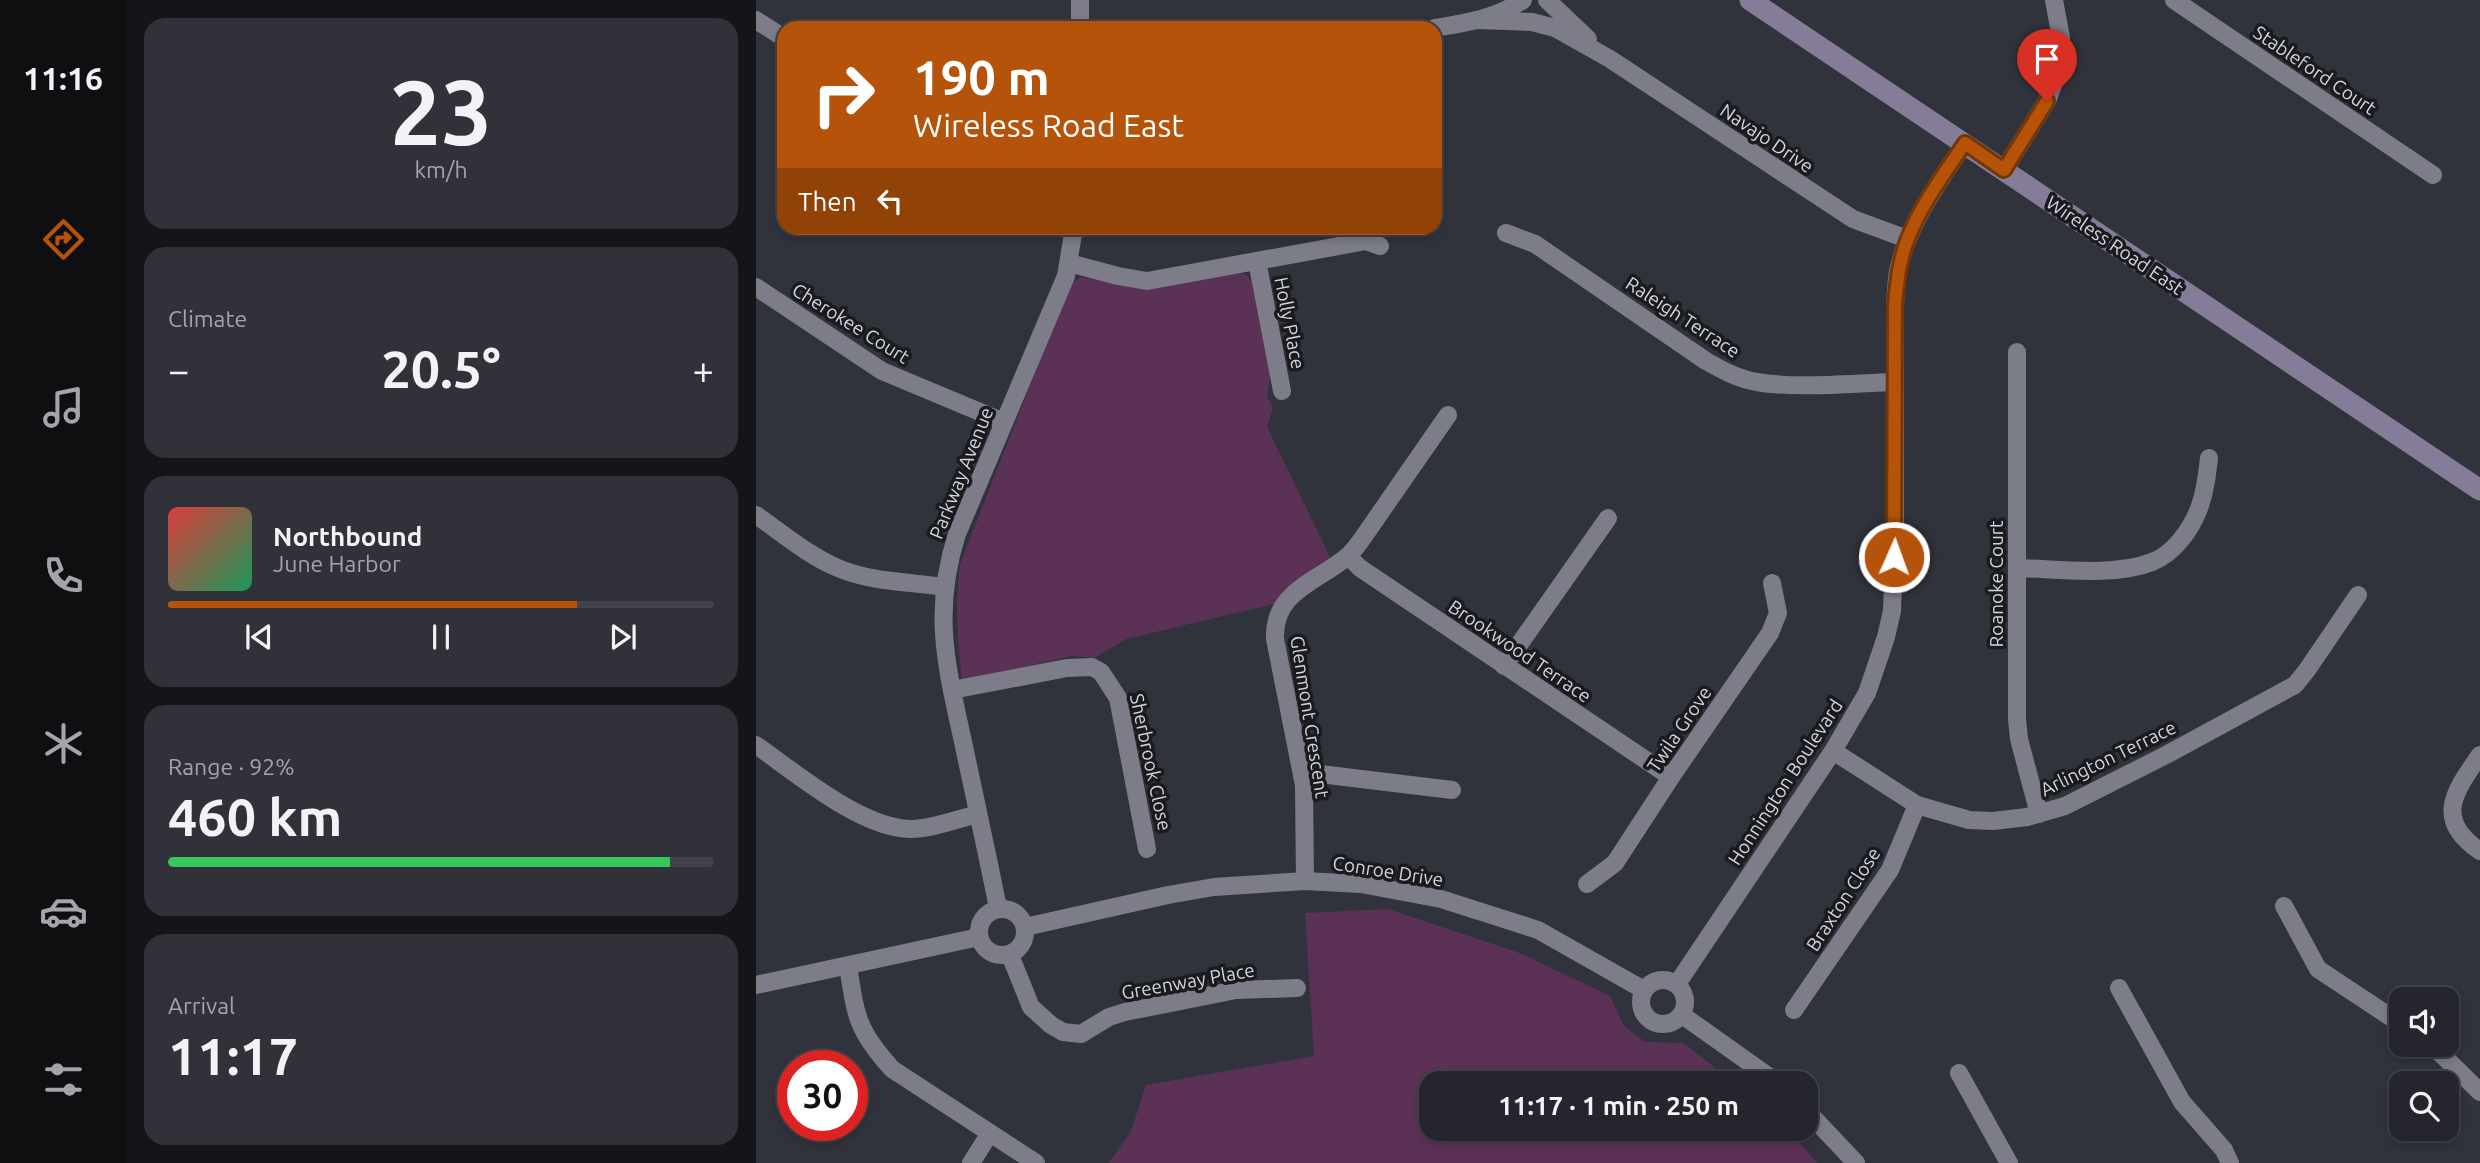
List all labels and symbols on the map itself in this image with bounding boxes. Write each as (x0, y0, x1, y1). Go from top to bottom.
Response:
street label: Stableford Court (2250, 21, 2381, 119)
pin (2017, 29, 2077, 101)
street label: Navajo Drive (1716, 99, 1818, 177)
street label: Wireless Road East (2042, 191, 2188, 299)
street label: Raleigh Terrace (1622, 272, 1744, 362)
street label: Holly Place (1270, 275, 1310, 371)
street label: Cherokee Court (788, 278, 914, 368)
street label: Parkway Avenue (925, 404, 997, 542)
position arrow (1857, 520, 1931, 594)
street label: Roanoke Court (1985, 520, 2007, 648)
street label: Brookwood Terrace (1445, 595, 1595, 707)
street label: Glenmont Crescent (1286, 634, 1334, 800)
street label: Twila Grove (1642, 682, 1716, 776)
street label: Sherbrook Close (1126, 692, 1176, 832)
street label: Honnington Boulevard (1723, 695, 1847, 869)
street label: Arlington Terrace (2037, 716, 2179, 800)
street label: Braxton Close (1801, 843, 1885, 955)
street label: Conroe Drive (1331, 851, 1445, 891)
street label: Greenway Place (1120, 958, 1256, 1004)
speed limit sign: 30 (777, 1050, 868, 1141)

